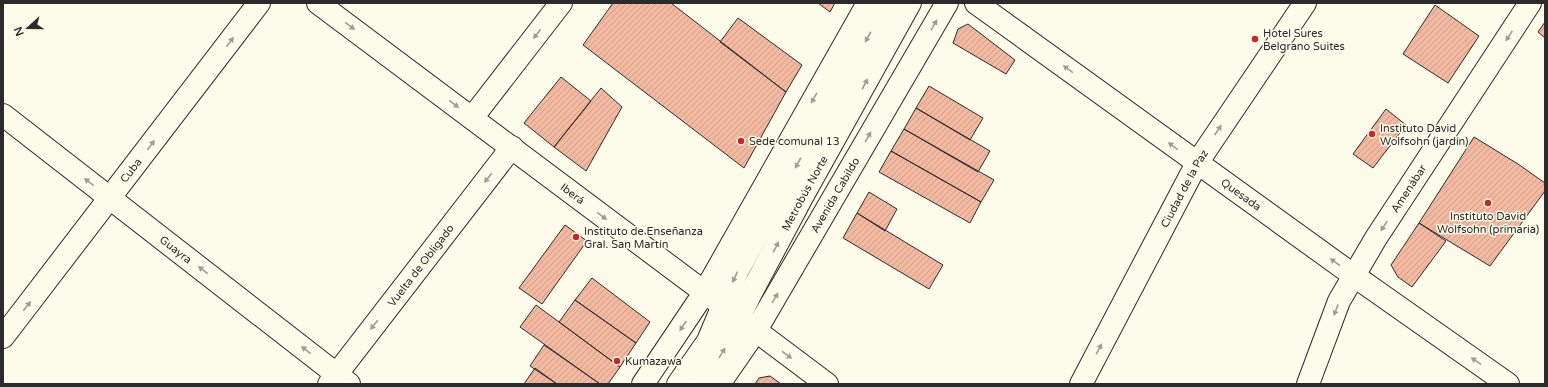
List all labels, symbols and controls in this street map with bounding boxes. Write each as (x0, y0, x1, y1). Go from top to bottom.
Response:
north arrow (8, 8, 48, 48)
one-way arrow (930, 19, 937, 30)
one-way arrow (344, 22, 355, 30)
text: N (11, 25, 27, 38)
place label: Hotel Sures Belgrano Suites (1263, 27, 1345, 53)
one-way arrow (533, 28, 541, 39)
one-way arrow (1505, 30, 1513, 41)
one-way arrow (864, 31, 871, 43)
marker: Hotel Sures Belgrano Suites (1250, 34, 1260, 44)
one-way arrow (226, 36, 234, 47)
one-way arrow (1063, 65, 1073, 73)
one-way arrow (862, 78, 869, 90)
one-way arrow (811, 92, 818, 104)
one-way arrow (449, 100, 459, 108)
place label: Instituto David Wolfsohn (jardín) (1380, 122, 1469, 148)
one-way arrow (1215, 125, 1222, 136)
marker: Instituto David Wolfsohn (jardín) (1367, 129, 1377, 139)
one-way arrow (865, 131, 872, 143)
place label: Sede comunal 13 (749, 135, 840, 148)
marker: Sede comunal 13 (736, 136, 746, 146)
one-way arrow (147, 140, 155, 150)
one-way arrow (1168, 142, 1178, 150)
street label: Ciudad de la Paz (1158, 147, 1211, 230)
street label: Metrobús Norte (779, 154, 831, 233)
street label: Avenida Cabildo (808, 155, 863, 235)
street label: Cuba (118, 156, 145, 185)
one-way arrow (794, 157, 801, 169)
street label: Amenábar (1389, 162, 1430, 215)
one-way arrow (484, 172, 492, 183)
street label: Quesada (1218, 176, 1264, 214)
one-way arrow (84, 178, 95, 186)
street label: Iberá (558, 181, 587, 207)
marker: Instituto David Wolfsohn (primaria) (1483, 198, 1493, 208)
place label: Instituto David Wolfsohn (primaria) (1437, 210, 1539, 236)
one-way arrow (597, 212, 608, 220)
one-way arrow (1380, 221, 1388, 231)
street label: Vuelta de Obligado (385, 222, 457, 309)
place label: Instituto de Enseñanza Gral. San Martín (584, 225, 703, 251)
marker: Instituto de Enseñanza Gral. San Martín (571, 232, 581, 242)
street label: Guayra (157, 233, 194, 266)
one-way arrow (772, 241, 779, 253)
one-way arrow (1330, 258, 1341, 267)
one-way arrow (197, 266, 208, 275)
one-way arrow (732, 271, 738, 282)
one-way arrow (772, 292, 779, 304)
one-way arrow (23, 301, 31, 312)
one-way arrow (1332, 305, 1338, 317)
one-way arrow (370, 319, 379, 330)
one-way arrow (679, 321, 687, 331)
one-way arrow (1096, 344, 1102, 355)
one-way arrow (300, 346, 311, 354)
one-way arrow (718, 347, 725, 359)
one-way arrow (782, 351, 792, 359)
place label: Kumazawa (625, 355, 682, 368)
marker: Kumazawa (612, 356, 622, 366)
one-way arrow (1471, 357, 1481, 365)

